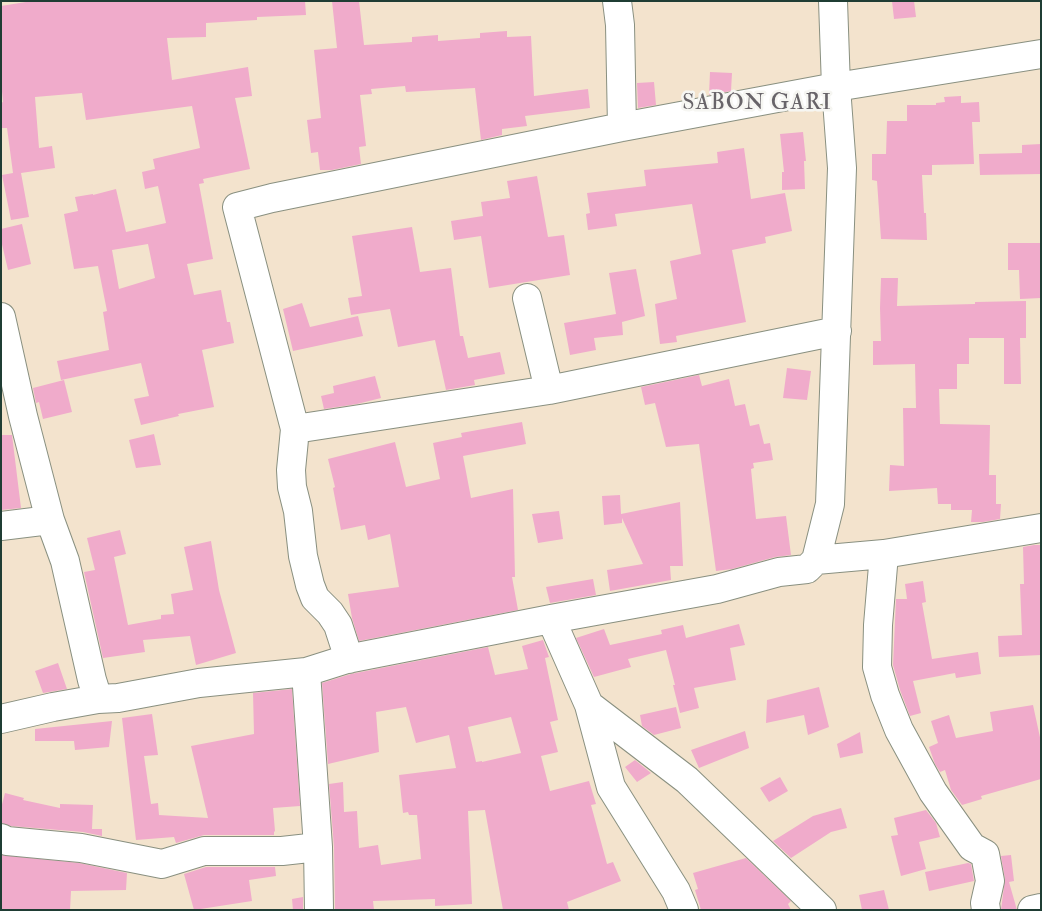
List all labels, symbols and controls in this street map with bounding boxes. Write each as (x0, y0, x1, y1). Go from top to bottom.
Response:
district label: SABON GARI (681, 91, 833, 117)

